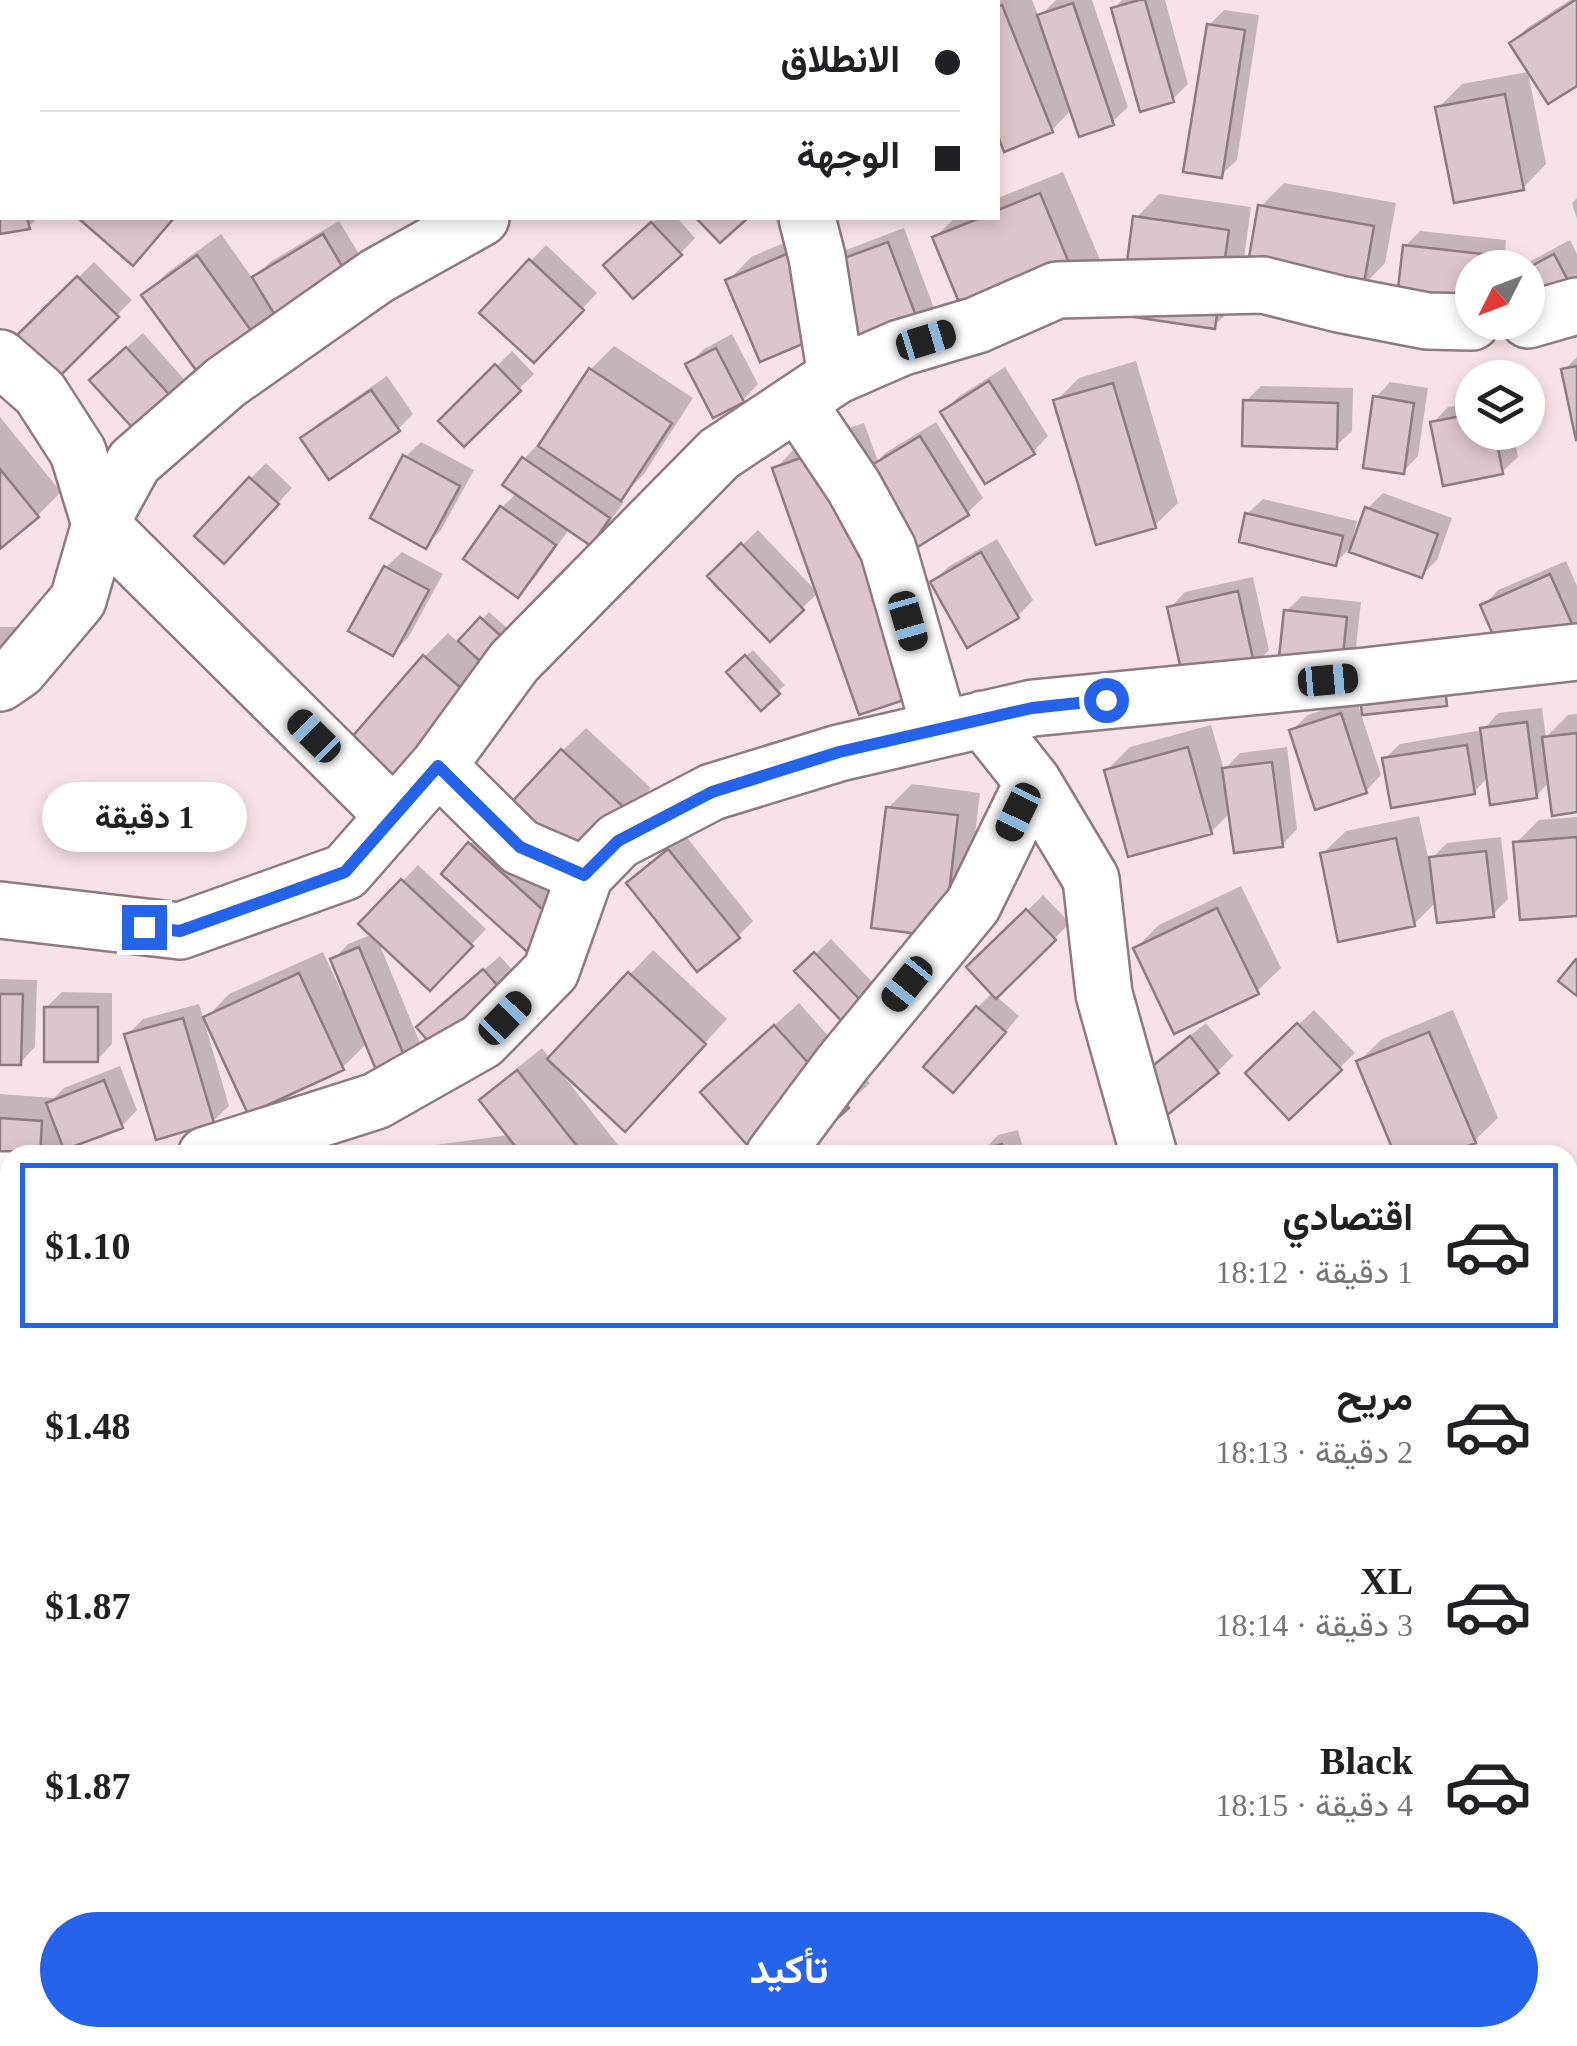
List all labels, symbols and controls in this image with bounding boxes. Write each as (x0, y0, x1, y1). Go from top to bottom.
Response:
text: الانطلاق (781, 38, 900, 80)
text: الوجهة (797, 134, 900, 176)
north arrow (1455, 250, 1545, 340)
map controls (1455, 250, 1545, 450)
car (893, 317, 959, 363)
button: layers (1455, 360, 1545, 450)
car (885, 588, 931, 654)
car (1297, 662, 1359, 698)
route start (1084, 678, 1129, 723)
car (282, 704, 346, 768)
car (991, 778, 1045, 846)
callout: 1 دقيقة (42, 782, 246, 852)
text: 1 دقيقة (95, 799, 194, 835)
route end (122, 905, 167, 950)
car (876, 951, 938, 1017)
car (473, 986, 537, 1050)
text: اقتصادي (1282, 1196, 1413, 1238)
icon: car (1443, 1201, 1533, 1291)
text: $1.10 (45, 1225, 131, 1267)
text: 1 دقيقة · 18:12 (1215, 1254, 1413, 1290)
text: مريح (1337, 1376, 1413, 1418)
icon: car (1443, 1381, 1533, 1471)
text: $1.48 (45, 1405, 131, 1447)
text: 2 دقيقة · 18:13 (1215, 1434, 1413, 1470)
text: XL (1360, 1560, 1413, 1602)
icon: car (1443, 1561, 1533, 1651)
text: $1.87 (45, 1585, 131, 1627)
text: 3 دقيقة · 18:14 (1215, 1607, 1413, 1643)
text: Black (1320, 1740, 1413, 1782)
icon: car (1443, 1741, 1533, 1831)
text: $1.87 (45, 1765, 131, 1807)
text: 4 دقيقة · 18:15 (1215, 1787, 1413, 1823)
button: تأكيد (40, 1912, 1538, 2027)

